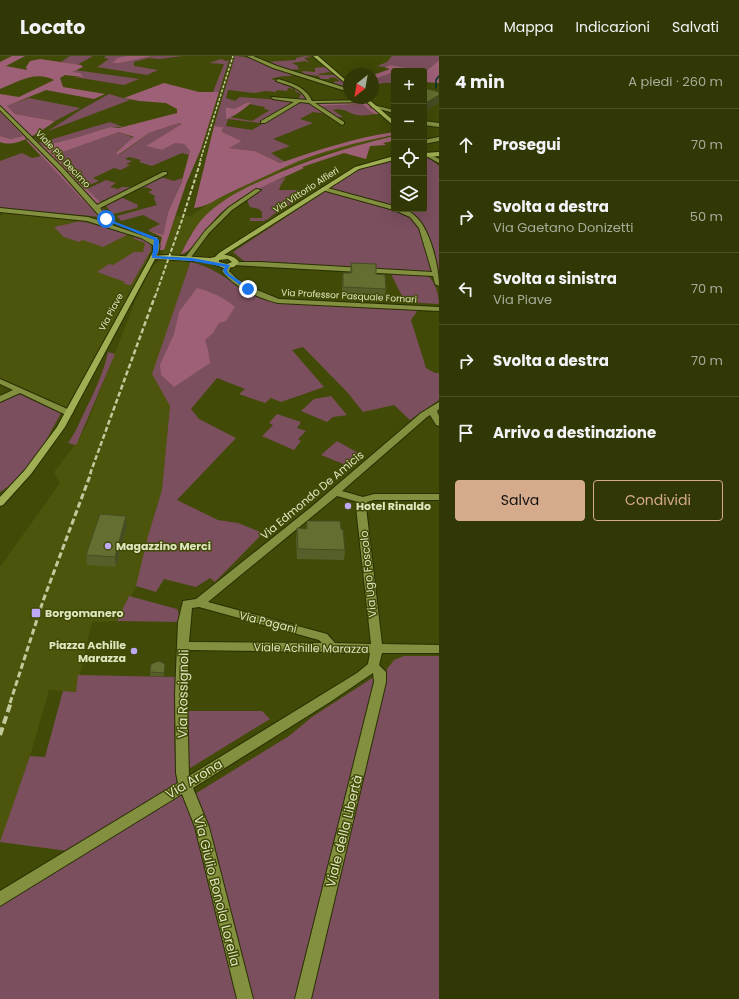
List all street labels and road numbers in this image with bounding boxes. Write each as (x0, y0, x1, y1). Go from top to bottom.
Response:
street label: Viale Pio Decimo (33, 128, 93, 191)
street label: Via Vittorio Alfieri (271, 164, 341, 216)
street label: Via Professor Pasquale Fornari (281, 286, 417, 306)
street label: Via Piave (96, 291, 126, 333)
street label: Via Edmondo De Amicis (257, 447, 367, 543)
street label: Via Ugo Foscolo (355, 530, 381, 618)
street label: Via Pagani (237, 607, 299, 637)
street label: Viale Achille Marazza (253, 639, 369, 657)
street label: Via Rossignoli (173, 649, 193, 739)
street label: Via Arona (162, 755, 226, 803)
street label: Viale della Libertà (321, 773, 367, 889)
street label: Via Giulio Bonola Lorella (189, 814, 245, 968)

